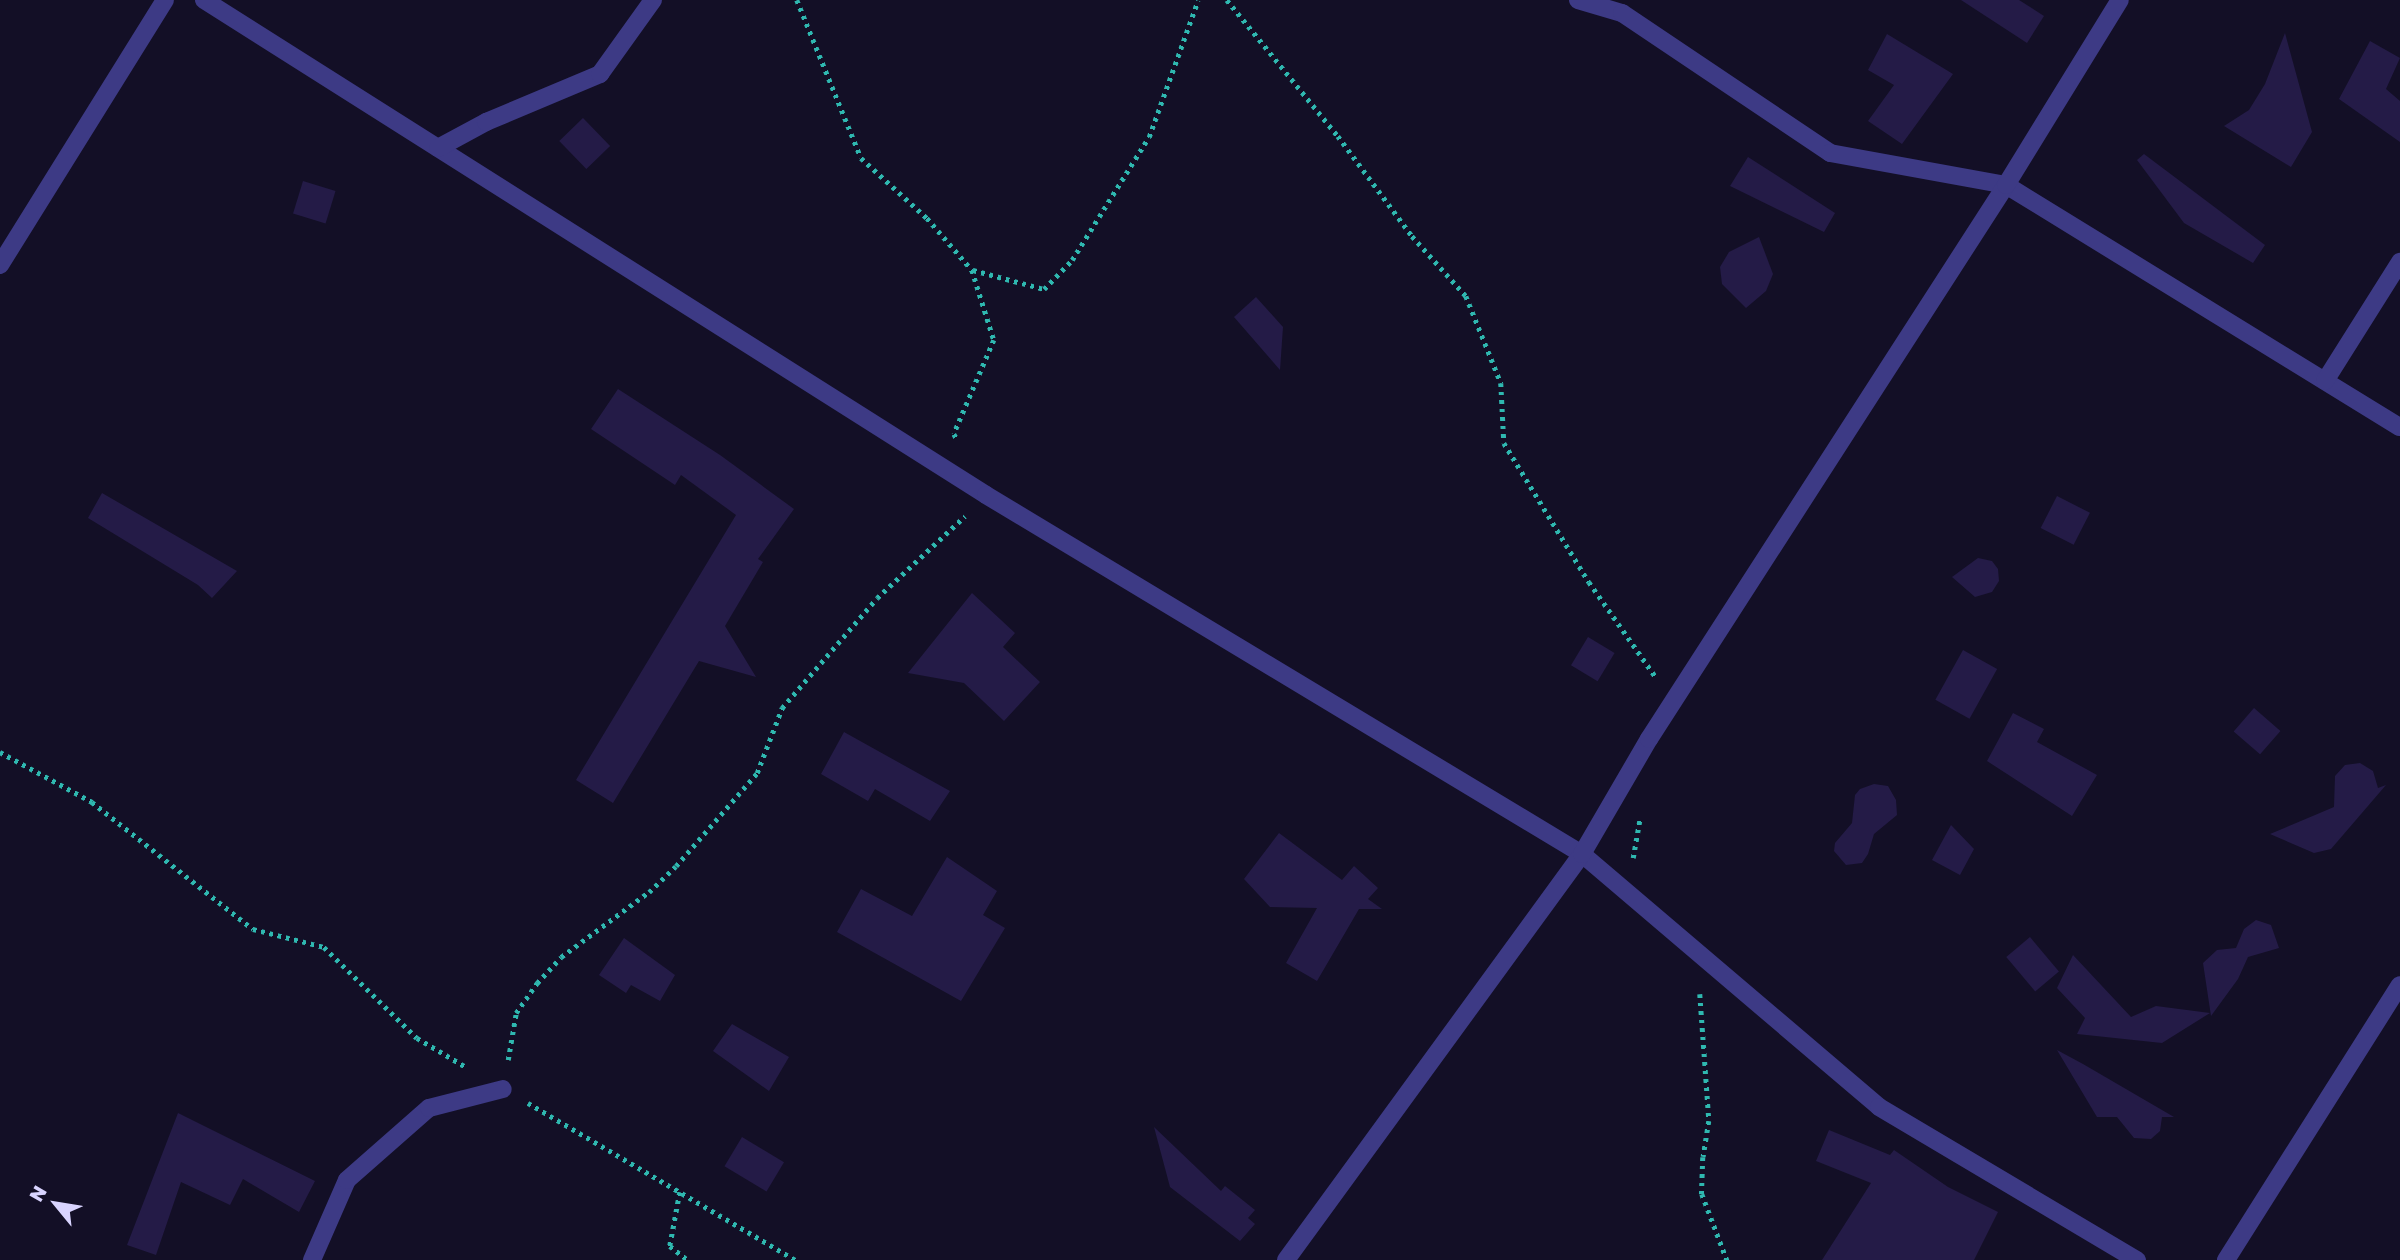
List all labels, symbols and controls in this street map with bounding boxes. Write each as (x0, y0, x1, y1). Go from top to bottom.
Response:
north arrow (21, 1169, 91, 1239)
text: N (24, 1181, 51, 1205)

